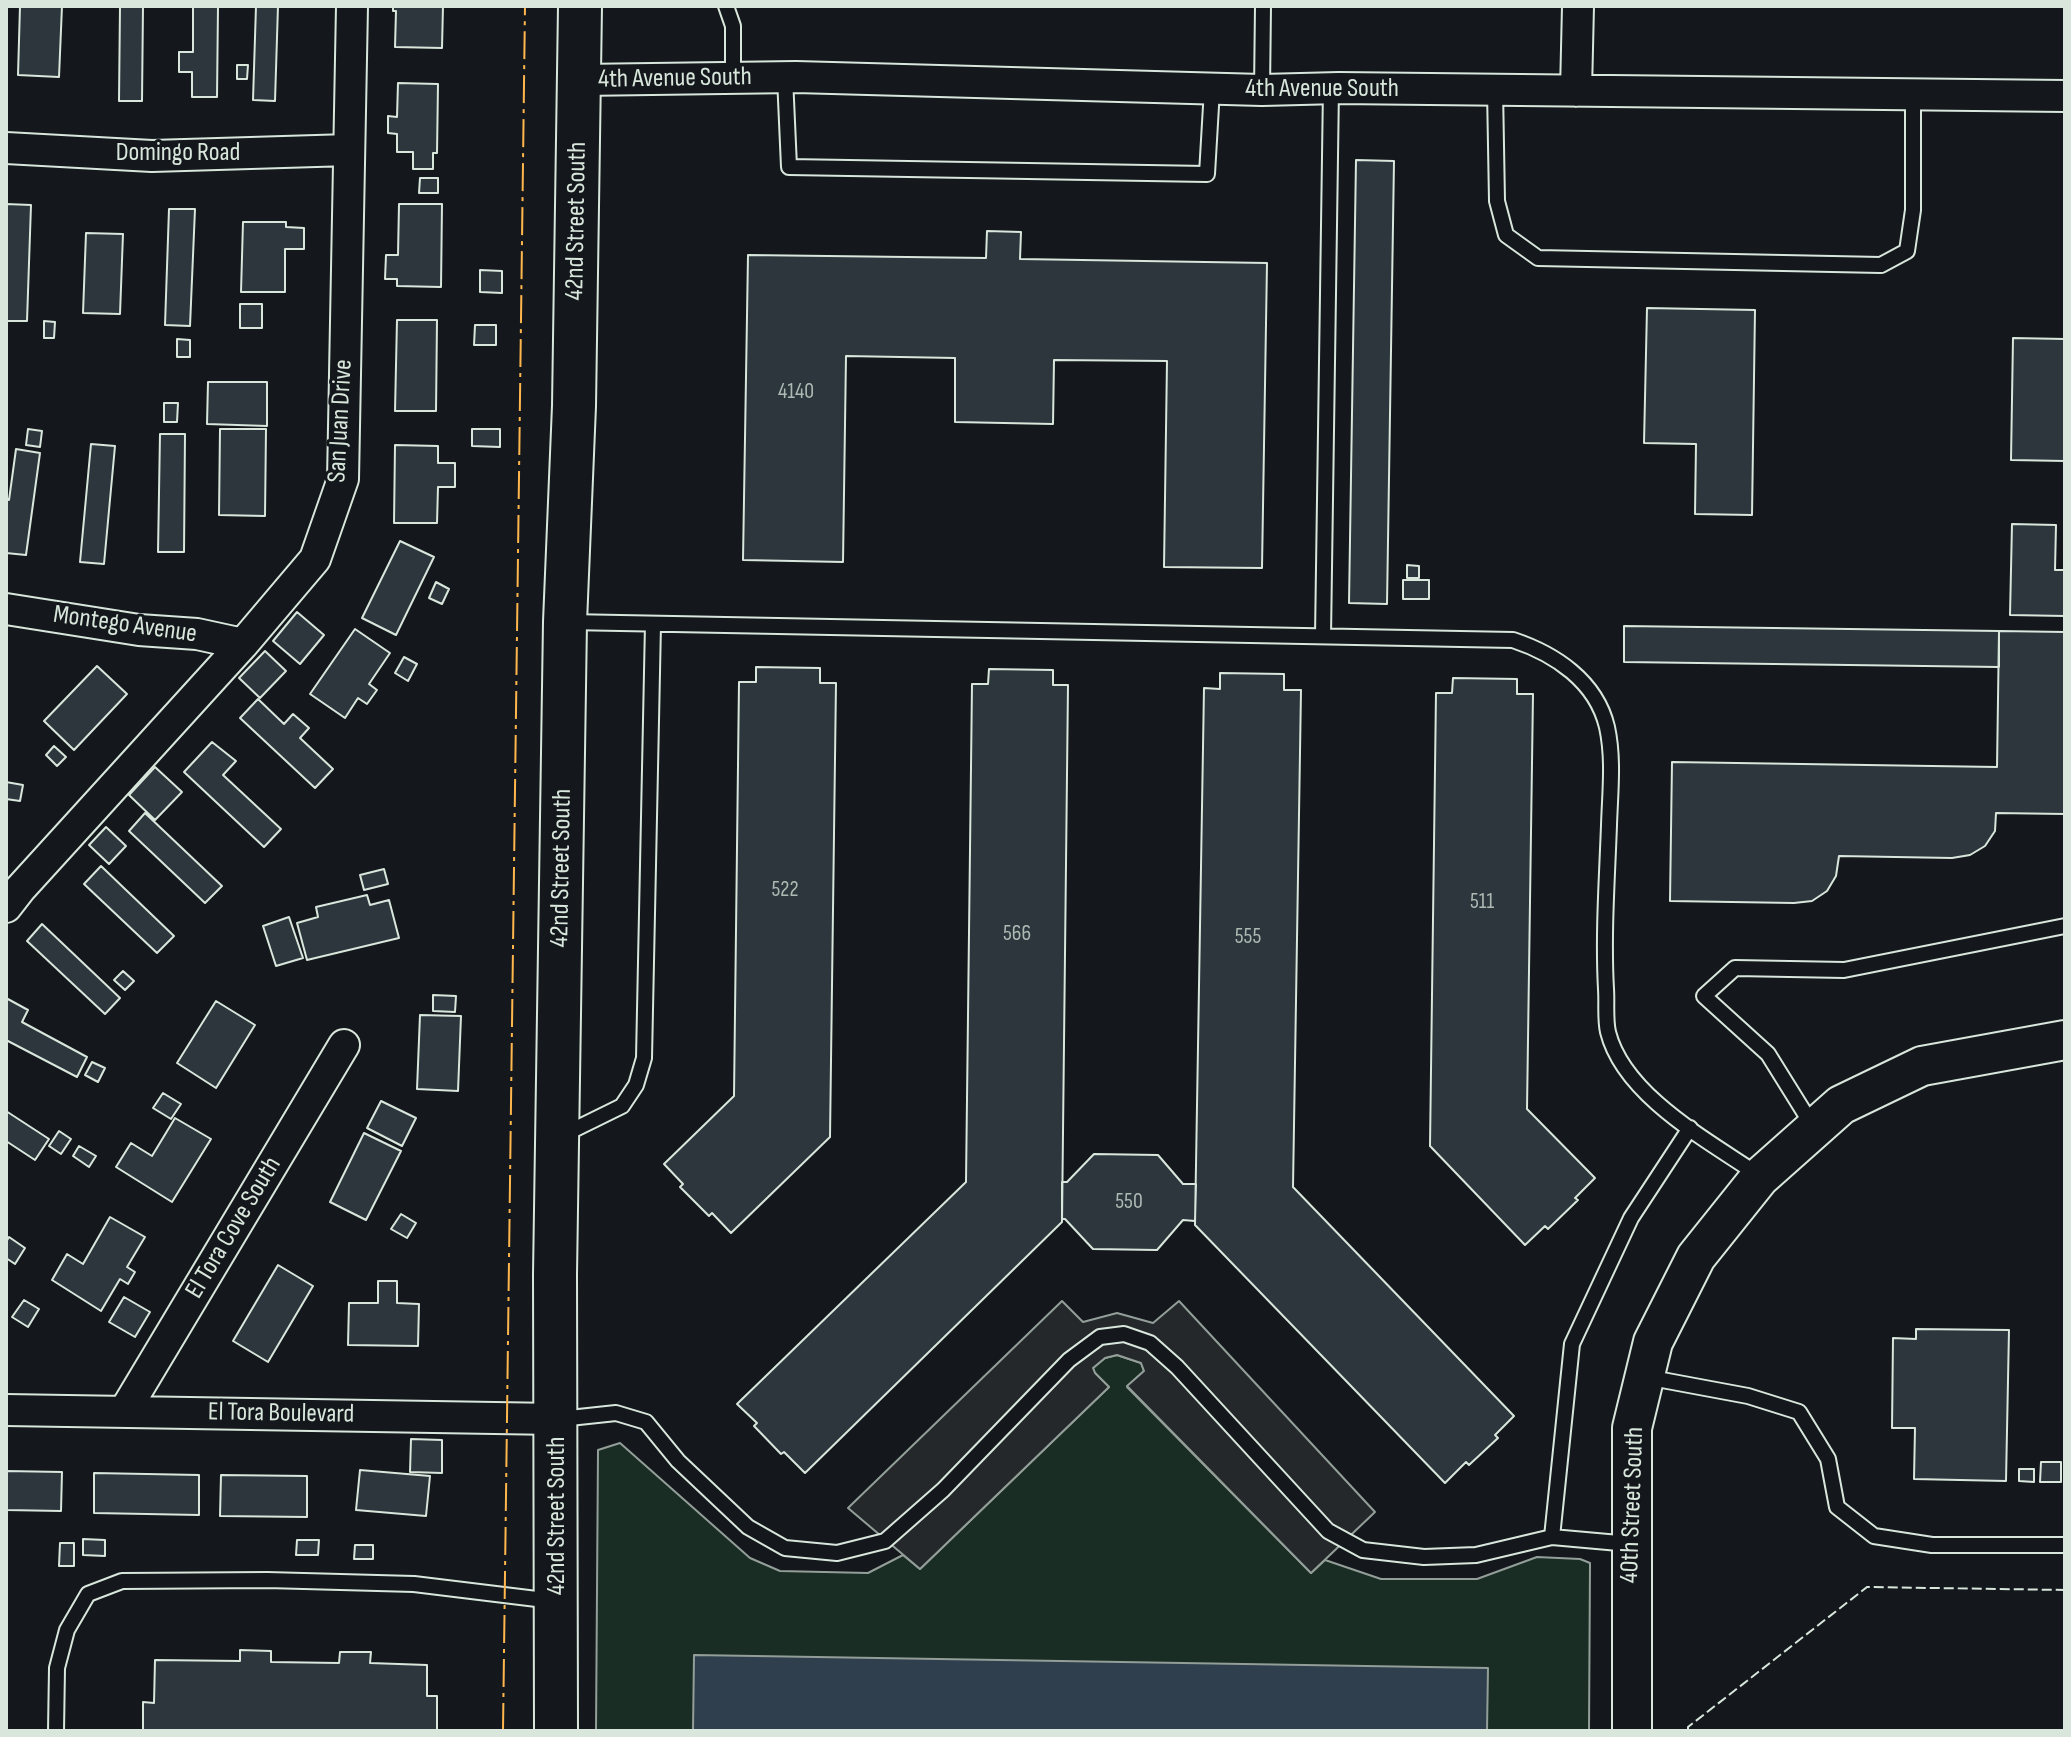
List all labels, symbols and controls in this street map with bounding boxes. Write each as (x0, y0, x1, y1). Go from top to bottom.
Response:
street label: 4th Avenue South (598, 62, 752, 96)
street label: 4th Avenue South (1245, 73, 1399, 105)
street label: Domingo Road (116, 137, 240, 169)
street label: 42nd Street South (560, 141, 594, 301)
street label: San Juan Drive (322, 359, 360, 483)
house number: 4140 (778, 379, 814, 405)
street label: Montego Avenue (51, 599, 199, 651)
street label: 42nd Street South (545, 788, 579, 948)
house number: 522 (772, 877, 798, 903)
house number: 511 (1470, 889, 1494, 915)
house number: 566 (1003, 921, 1031, 947)
house number: 555 (1235, 924, 1261, 950)
street label: El Tora Cove South (179, 1152, 289, 1304)
house number: 550 (1115, 1189, 1143, 1215)
street label: El Tora Boulevard (208, 1397, 354, 1431)
street label: 40th Street South (1615, 1426, 1651, 1584)
street label: 42nd Street South (541, 1437, 573, 1595)

